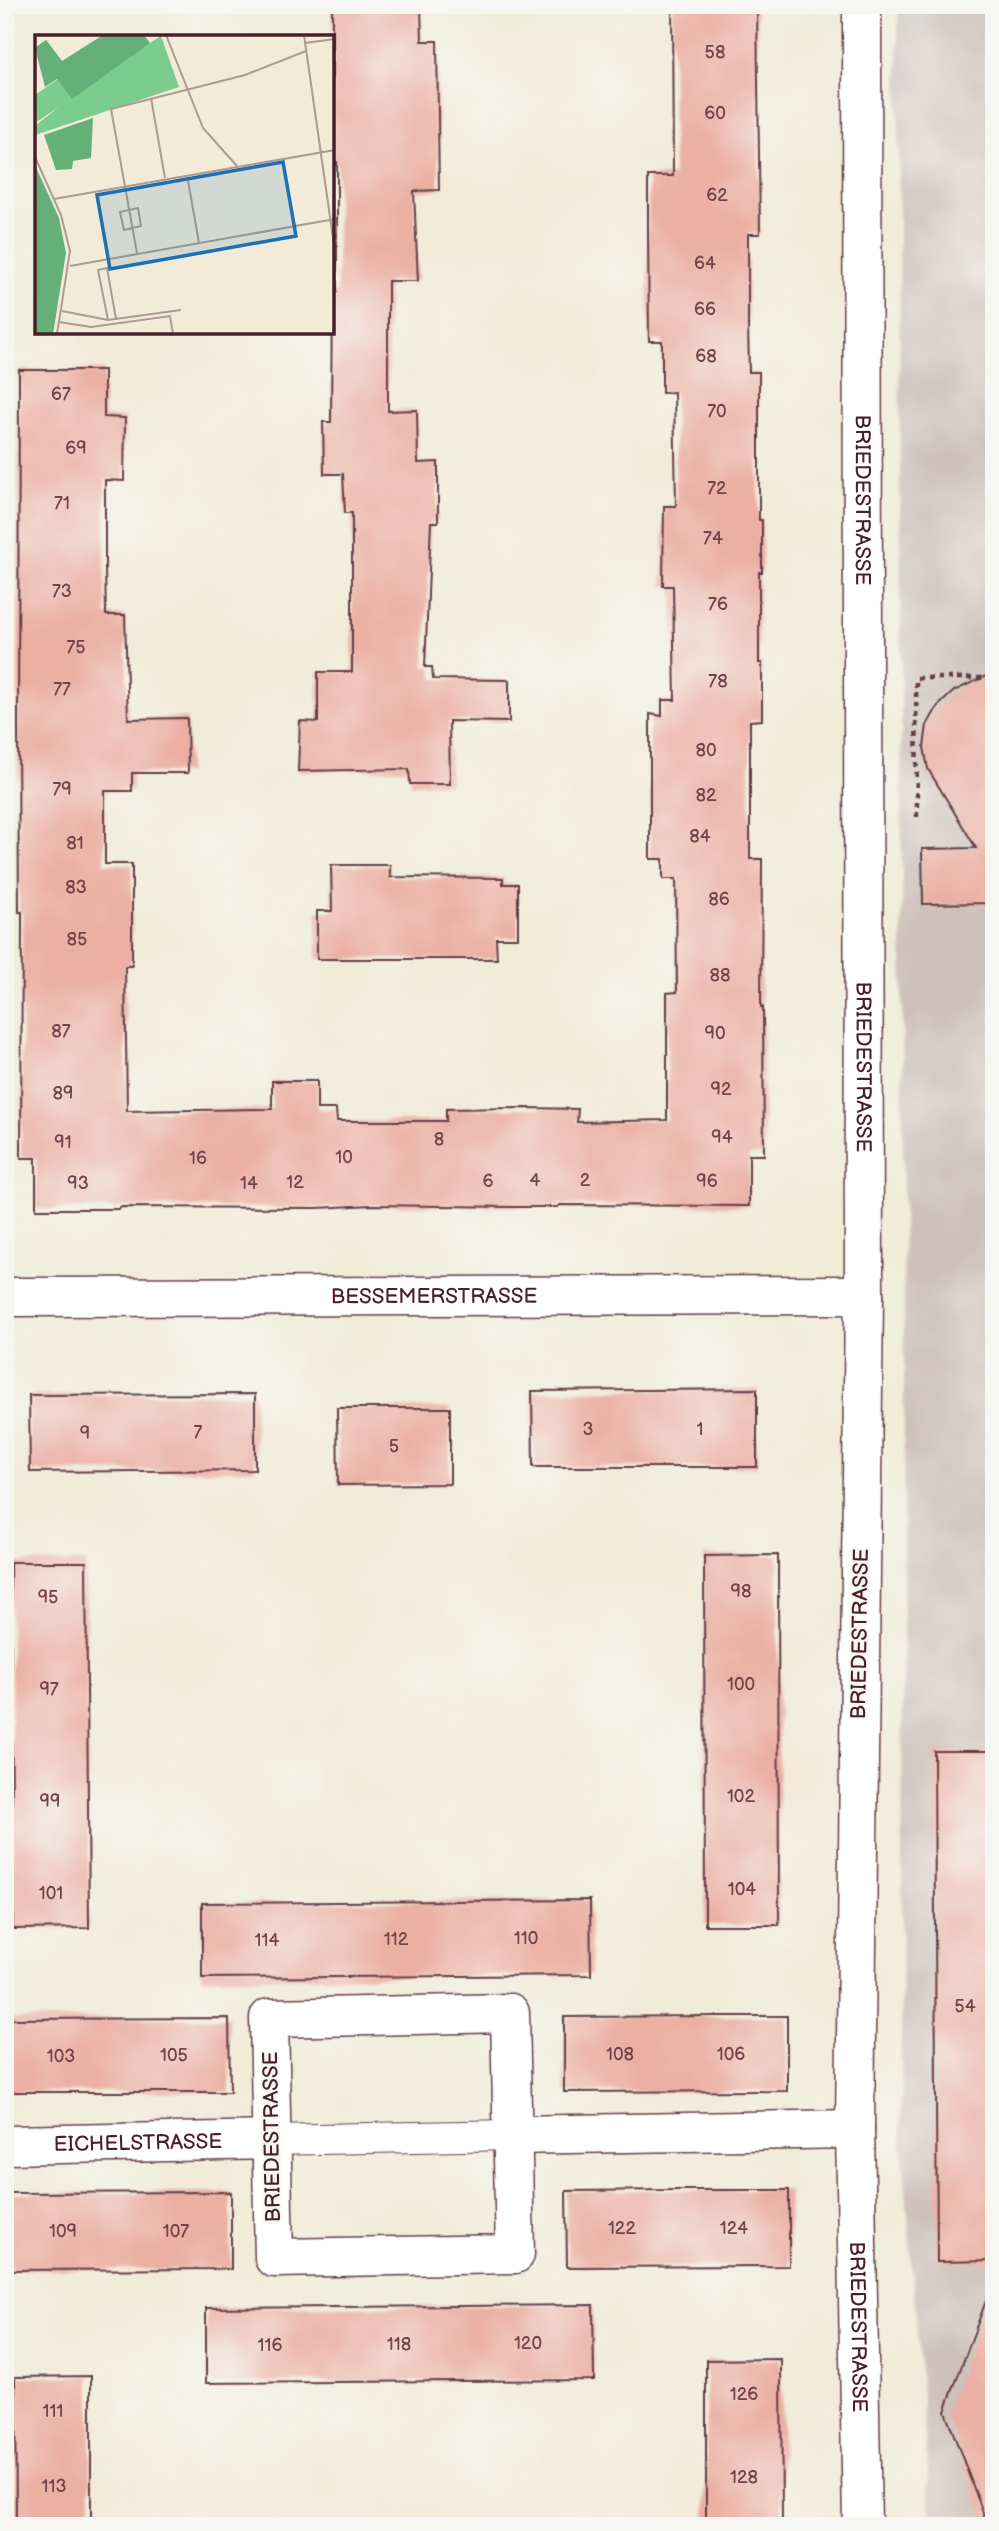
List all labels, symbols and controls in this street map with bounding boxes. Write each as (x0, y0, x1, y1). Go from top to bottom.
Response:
inset map (35, 35, 334, 334)
house number: 58 (705, 42, 725, 63)
house number: 60 (704, 103, 726, 124)
house number: 62 (706, 185, 728, 206)
house number: 64 (694, 253, 716, 274)
house number: 66 (694, 299, 716, 320)
house number: 68 (695, 346, 717, 367)
house number: 67 (51, 384, 71, 405)
house number: 70 (707, 401, 727, 422)
street label: BRIEDESTRASSE (850, 415, 875, 585)
house number: 69 (65, 438, 87, 459)
house number: 72 (707, 478, 727, 499)
house number: 71 (54, 493, 70, 514)
house number: 74 (703, 528, 723, 549)
house number: 73 (52, 581, 72, 602)
house number: 76 (708, 594, 728, 615)
house number: 75 (66, 637, 86, 658)
house number: 78 (708, 671, 728, 692)
house number: 77 (53, 679, 71, 700)
house number: 80 (695, 740, 717, 761)
house number: 79 (52, 779, 72, 800)
house number: 82 (695, 785, 717, 806)
house number: 84 (689, 826, 711, 847)
house number: 81 (66, 833, 84, 854)
house number: 83 (65, 877, 87, 898)
house number: 86 (708, 889, 730, 910)
house number: 85 (67, 929, 87, 950)
house number: 88 (710, 965, 731, 986)
street label: BRIEDESTRASSE (851, 982, 876, 1152)
house number: 87 (51, 1021, 71, 1042)
house number: 90 (705, 1023, 726, 1044)
house number: 92 (710, 1079, 732, 1100)
house number: 89 (53, 1083, 73, 1104)
house number: 94 (711, 1127, 733, 1148)
house number: 8 (434, 1129, 444, 1150)
house number: 91 (54, 1132, 72, 1153)
house number: 10 (335, 1147, 353, 1168)
house number: 16 (189, 1148, 207, 1169)
house number: 4 (530, 1170, 541, 1191)
house number: 2 (580, 1170, 591, 1191)
house number: 6 (483, 1171, 494, 1192)
house number: 96 (696, 1171, 718, 1192)
house number: 12 (286, 1172, 304, 1193)
house number: 93 (67, 1173, 89, 1194)
house number: 14 (240, 1173, 258, 1194)
street label: BESSEMERSTRASSE (331, 1283, 537, 1309)
house number: 3 (582, 1419, 594, 1440)
house number: 1 (697, 1419, 703, 1440)
house number: 7 (194, 1422, 203, 1443)
house number: 9 (80, 1423, 90, 1444)
house number: 5 (389, 1436, 399, 1457)
street label: BRIEDESTRASSE (846, 1548, 874, 1720)
house number: 98 (731, 1581, 751, 1602)
house number: 95 (38, 1587, 58, 1608)
house number: 100 (727, 1674, 755, 1695)
house number: 97 (39, 1679, 59, 1700)
house number: 102 (727, 1786, 755, 1807)
house number: 99 (40, 1791, 60, 1812)
house number: 104 (728, 1879, 756, 1900)
house number: 101 (39, 1883, 63, 1904)
house number: 110 (514, 1928, 538, 1949)
house number: 112 (384, 1929, 409, 1950)
house number: 114 (255, 1930, 279, 1951)
house number: 54 (954, 1996, 976, 2017)
house number: 108 (606, 2044, 634, 2065)
house number: 106 (717, 2044, 745, 2065)
house number: 105 (160, 2045, 188, 2066)
house number: 103 (47, 2046, 75, 2067)
street label: BRIEDESTRASSE (258, 2051, 286, 2223)
street label: EICHELSTRASSE (53, 2128, 222, 2157)
house number: 122 (608, 2218, 636, 2239)
house number: 124 (720, 2218, 748, 2239)
house number: 109 (49, 2221, 77, 2242)
house number: 107 (163, 2221, 189, 2242)
street label: BRIEDESTRASSE (844, 2241, 872, 2413)
house number: 120 (514, 2333, 542, 2354)
house number: 118 (387, 2334, 411, 2355)
house number: 116 (258, 2335, 282, 2356)
house number: 126 (730, 2384, 758, 2405)
house number: 111 (43, 2401, 63, 2422)
house number: 128 (730, 2467, 758, 2488)
house number: 113 (41, 2476, 67, 2497)

